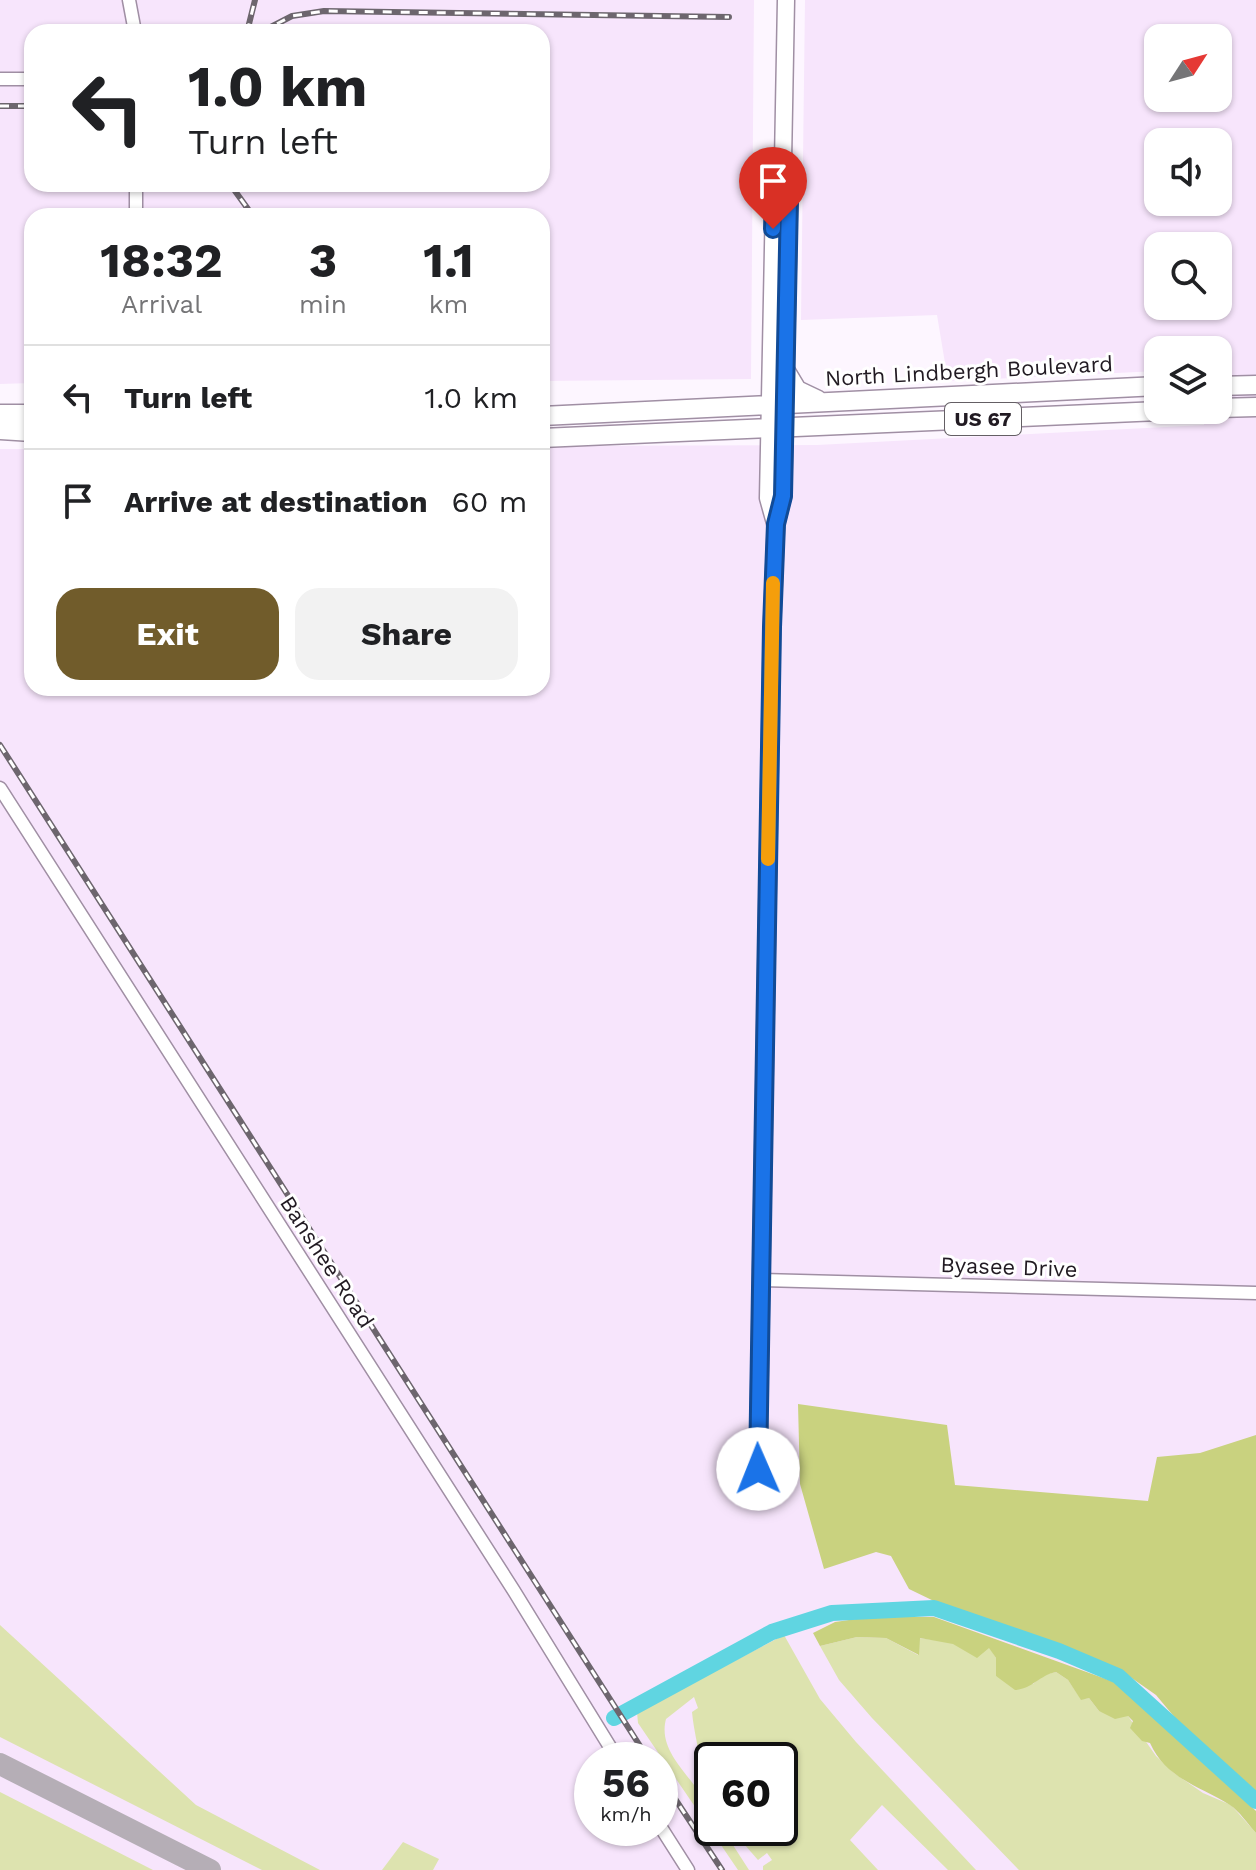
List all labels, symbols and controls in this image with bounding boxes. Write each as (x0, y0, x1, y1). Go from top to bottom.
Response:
north arrow (1144, 24, 1232, 112)
map controls (1144, 24, 1232, 424)
text: 1.0 km (188, 54, 367, 120)
icon: left (56, 56, 160, 160)
text: Turn left (188, 121, 338, 163)
button: sound (1144, 128, 1232, 216)
pin (739, 147, 807, 229)
icon: arrive (751, 159, 795, 203)
text: 18:32 (100, 232, 223, 289)
text: 3 (309, 232, 337, 289)
text: 1.1 (423, 232, 474, 289)
button: search (1144, 232, 1232, 320)
text: Arrival (121, 289, 202, 319)
text: min (299, 289, 347, 319)
text: km (429, 289, 468, 319)
button: layers (1144, 336, 1232, 424)
street label: North Lindbergh Boulevard (824, 351, 1114, 391)
icon: left (56, 375, 100, 419)
text: Turn left (124, 380, 252, 415)
text: 1.0 km (425, 380, 518, 415)
road number: US 67 (945, 403, 1021, 435)
icon: arrive (56, 479, 100, 523)
text: Arrive at destination (124, 484, 428, 519)
text: 60 m (452, 484, 527, 519)
button: Exit (56, 588, 279, 680)
button: Share (295, 588, 518, 680)
street label: Banshee Road (275, 1191, 379, 1333)
street label: Byasee Drive (940, 1252, 1078, 1282)
position arrow (716, 1427, 800, 1511)
speed limit sign: 60 (694, 1742, 798, 1846)
text: 56 (602, 1760, 650, 1807)
text: km/h (600, 1802, 652, 1826)

